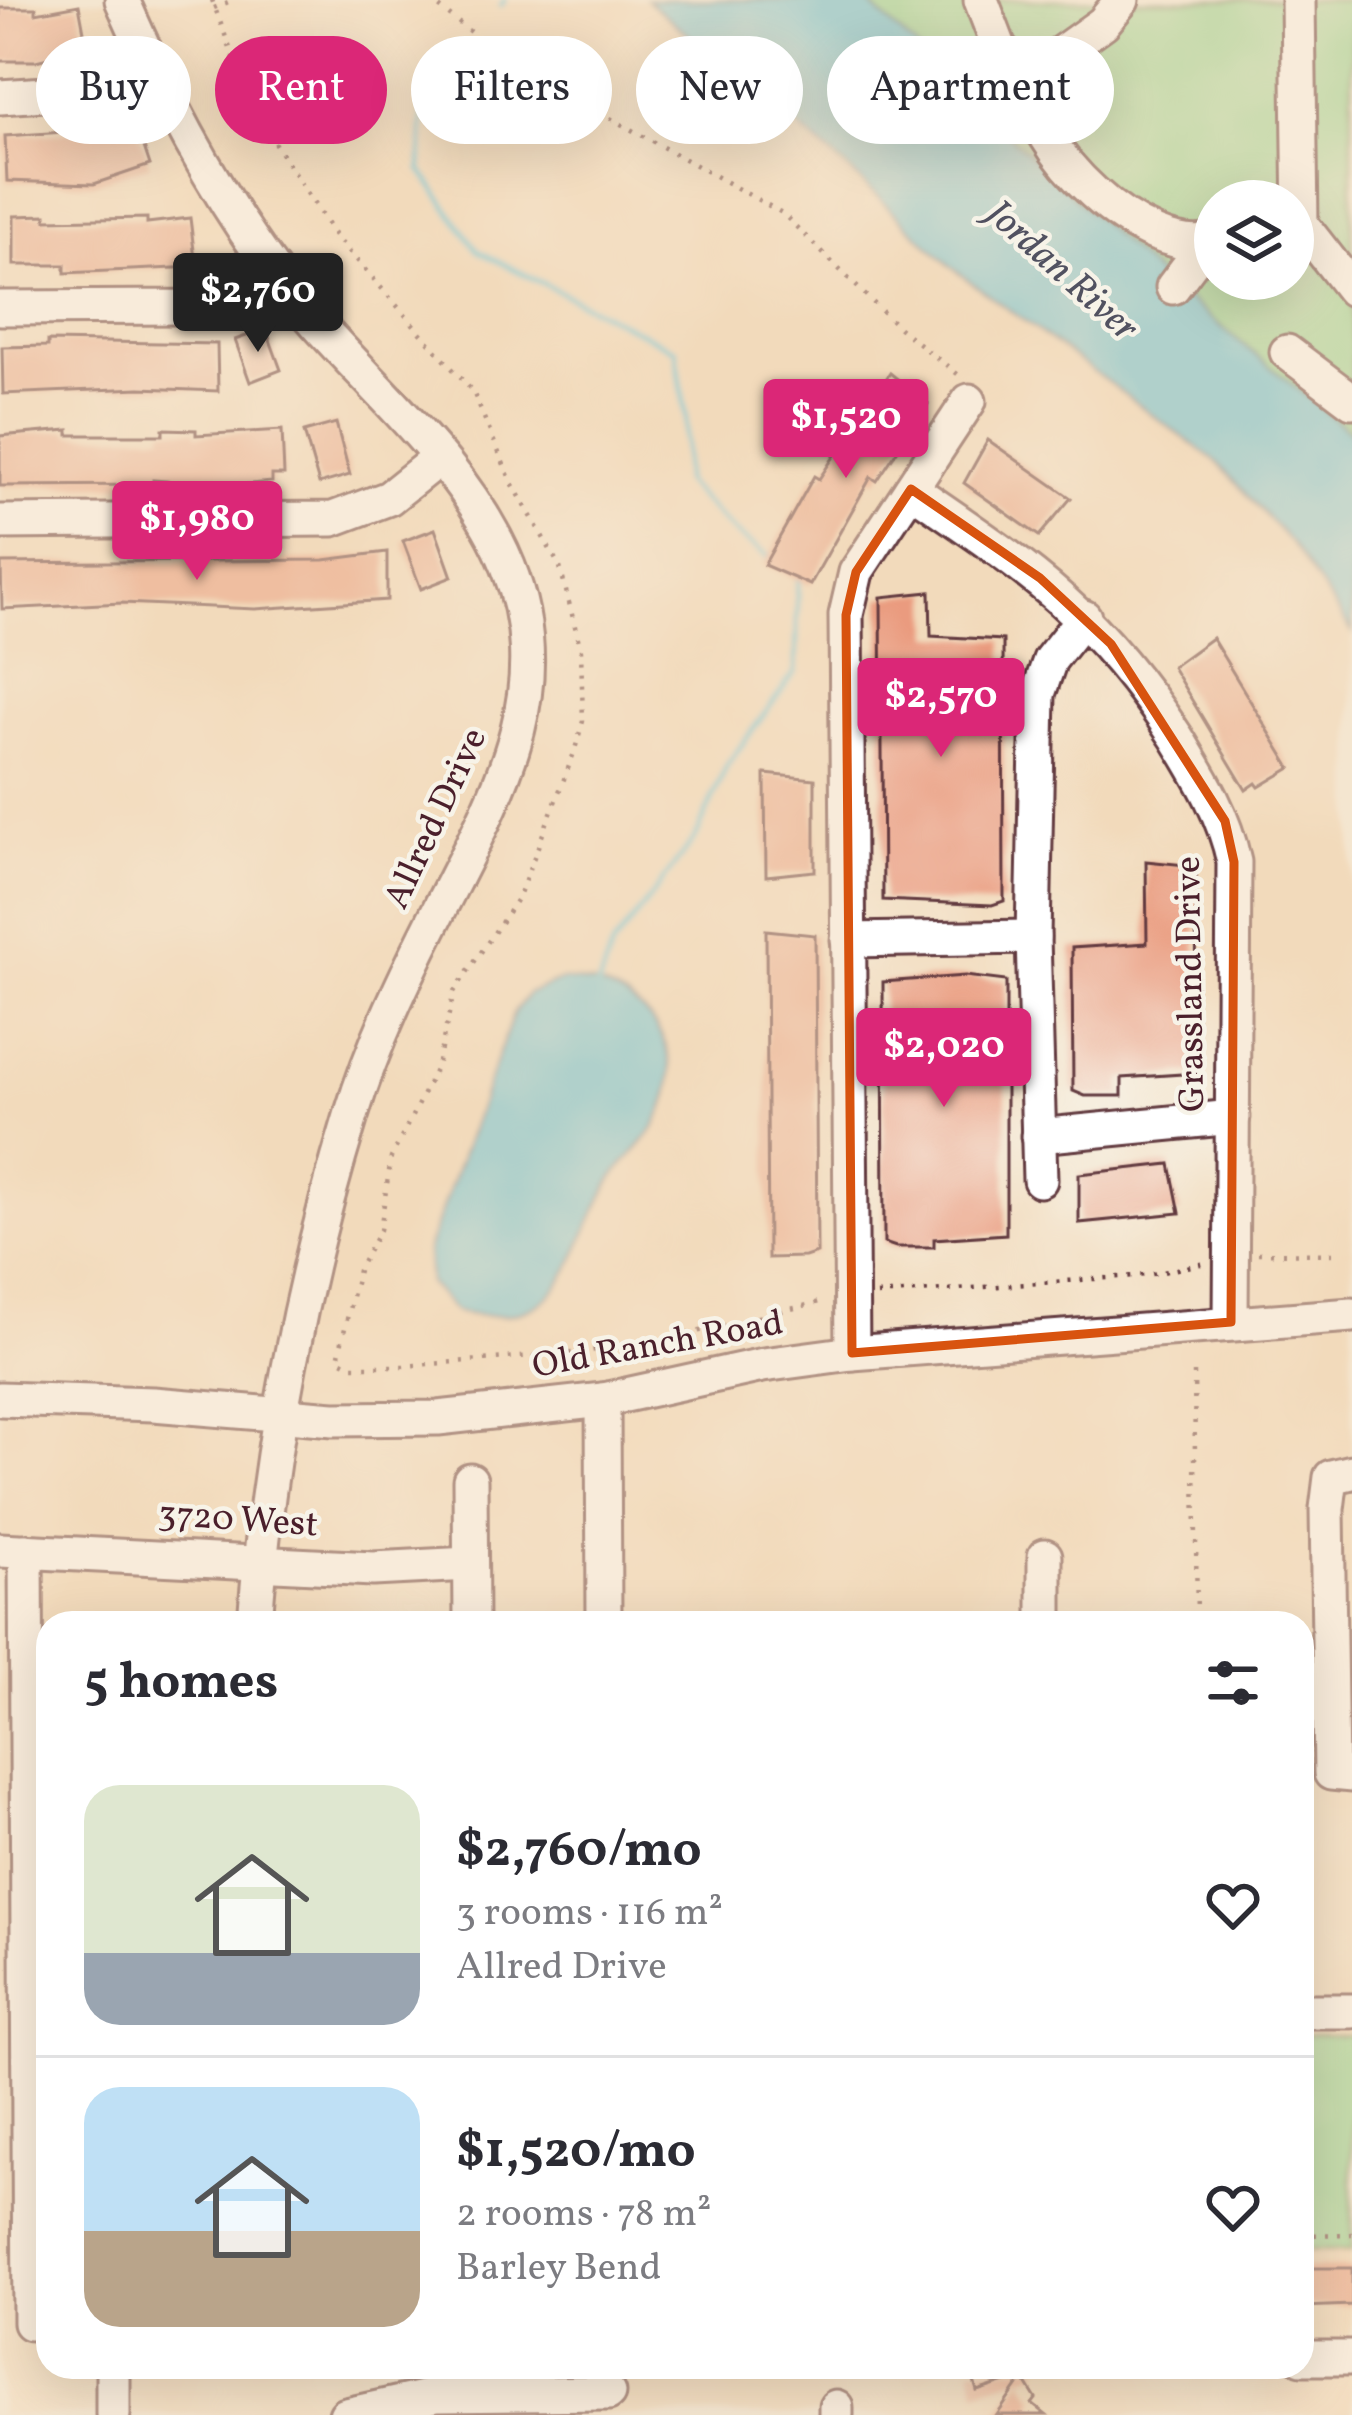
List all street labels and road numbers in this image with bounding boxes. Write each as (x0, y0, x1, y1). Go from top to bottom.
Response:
street label: Allred Drive (373, 720, 501, 918)
street label: Grassland Drive (1165, 856, 1219, 1112)
street label: Old Ranch Road (529, 1299, 787, 1393)
street label: 3720 West (156, 1490, 320, 1552)

